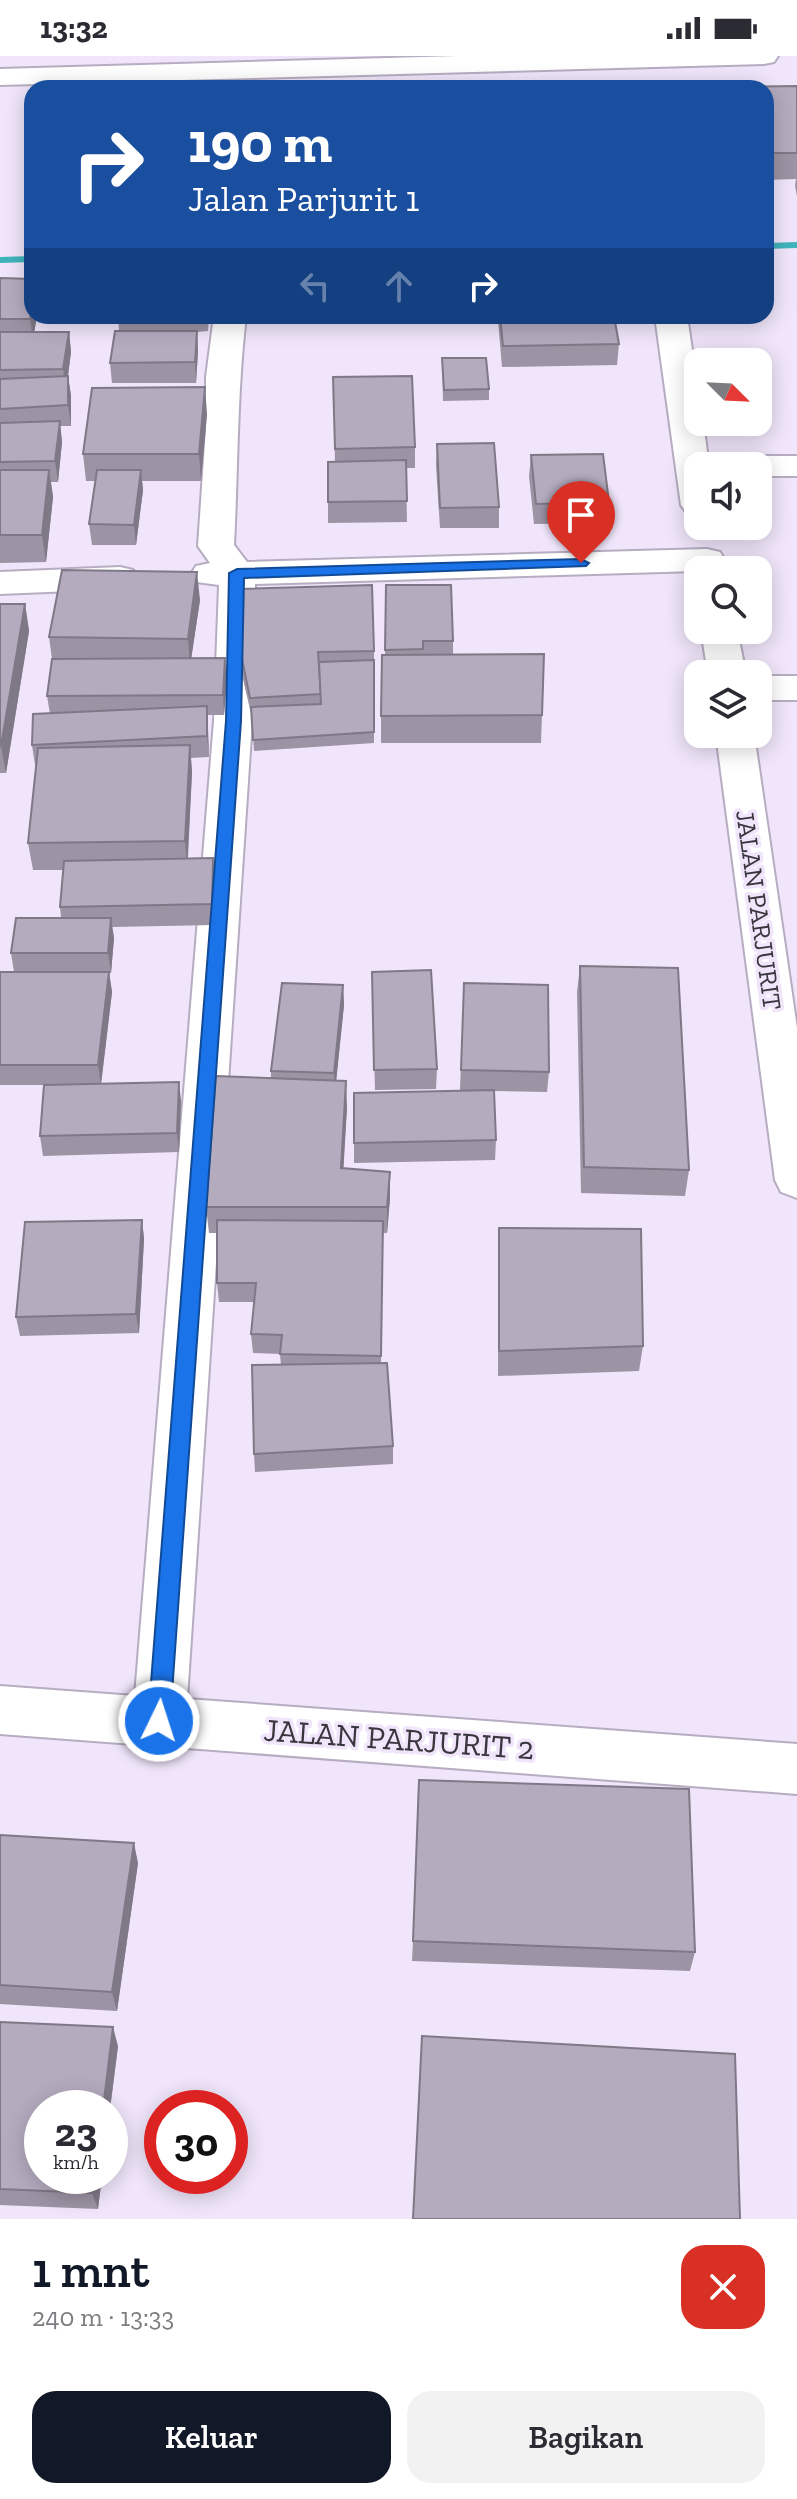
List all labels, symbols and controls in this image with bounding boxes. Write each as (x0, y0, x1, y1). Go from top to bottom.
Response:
text: 13:32 (40, 10, 108, 46)
text: 190 m (188, 109, 332, 176)
icon: right (56, 112, 160, 216)
text: Jalan Parjurit 1 (188, 177, 419, 220)
icon: left (293, 264, 337, 308)
icon: ahead (377, 264, 421, 308)
icon: right (461, 264, 505, 308)
north arrow (684, 348, 772, 436)
map controls (684, 348, 772, 748)
button: sound (684, 452, 772, 540)
pin (547, 481, 615, 563)
icon: arrive (559, 493, 603, 537)
button: search (684, 556, 772, 644)
button: layers (684, 660, 772, 748)
street label: JALAN PARJURIT (729, 808, 789, 1012)
position arrow (117, 1679, 201, 1763)
street label: JALAN PARJURIT 2 (262, 1711, 536, 1767)
speed limit sign: 30 (144, 2090, 248, 2194)
text: 23 (55, 2108, 97, 2156)
text: km/h (53, 2150, 99, 2174)
text: 1 mnt (32, 2242, 149, 2299)
button: close (681, 2245, 765, 2329)
text: 240 m · 13:33 (32, 2301, 174, 2333)
button: Keluar (32, 2391, 391, 2483)
button: Bagikan (407, 2391, 765, 2483)

